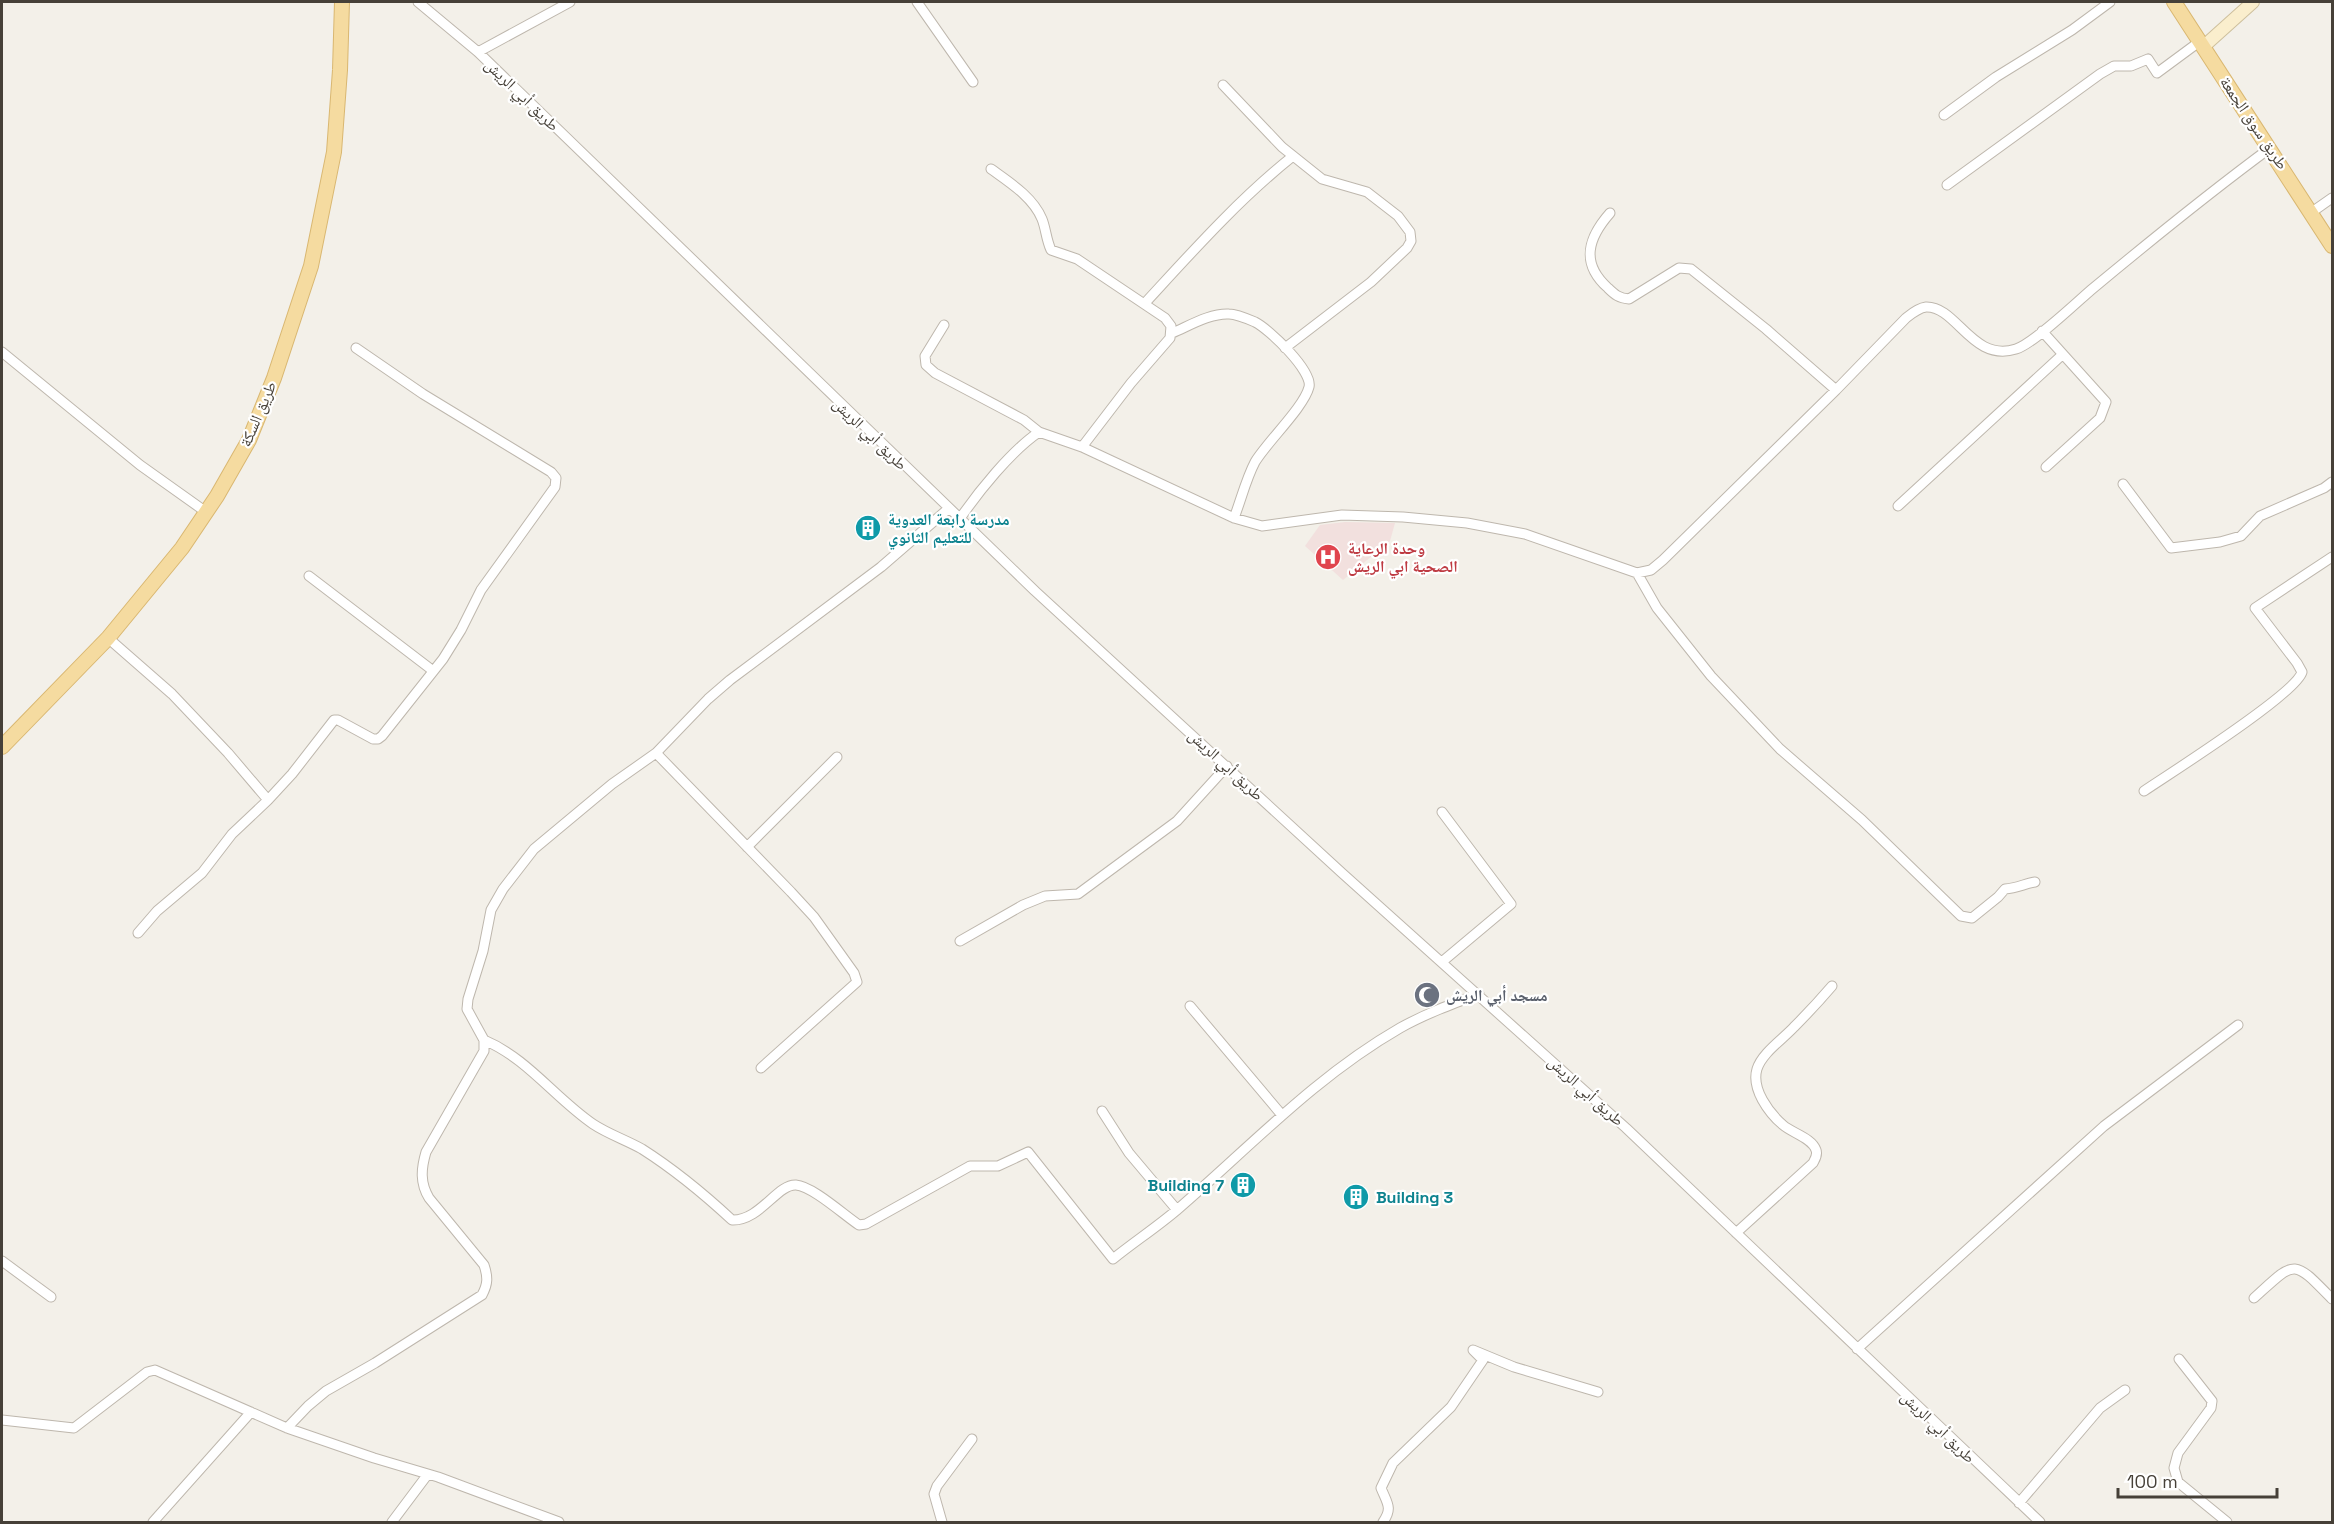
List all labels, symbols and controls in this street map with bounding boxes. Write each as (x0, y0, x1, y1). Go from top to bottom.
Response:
street label: طريق أبي الريش (479, 54, 564, 137)
street label: طريق سوق الجمعة (2215, 72, 2293, 174)
street label: طريق السكة (235, 378, 281, 450)
street label: طريق أبي الريش (827, 393, 912, 476)
place label: مدرسة رابعة العدوية للتعليم الثانوي (888, 509, 1010, 549)
building icon: مدرسة رابعة العدوية للتعليم الثانوي (853, 513, 883, 543)
place label: وحدة الرعاية الصحية ابي الريش (1348, 538, 1458, 578)
hospital icon: وحدة الرعاية الصحية ابي الريش (1313, 542, 1343, 572)
street label: طريق أبي الريش (1182, 725, 1268, 807)
mosque icon: مسجد أبي الريش (1412, 980, 1442, 1010)
place label: مسجد أبي الريش (1446, 985, 1548, 1007)
street label: طريق أبي الريش (1542, 1051, 1629, 1132)
building icon: Building 7 (1228, 1170, 1258, 1200)
place label: Building 7 (1148, 1175, 1224, 1196)
building icon: Building 3 (1341, 1182, 1371, 1212)
place label: Building 3 (1376, 1187, 1454, 1208)
street label: طريق أبي الريش (1895, 1386, 1980, 1469)
scale bar (2118, 1461, 2277, 1499)
text: 100 m (2127, 1470, 2178, 1493)

